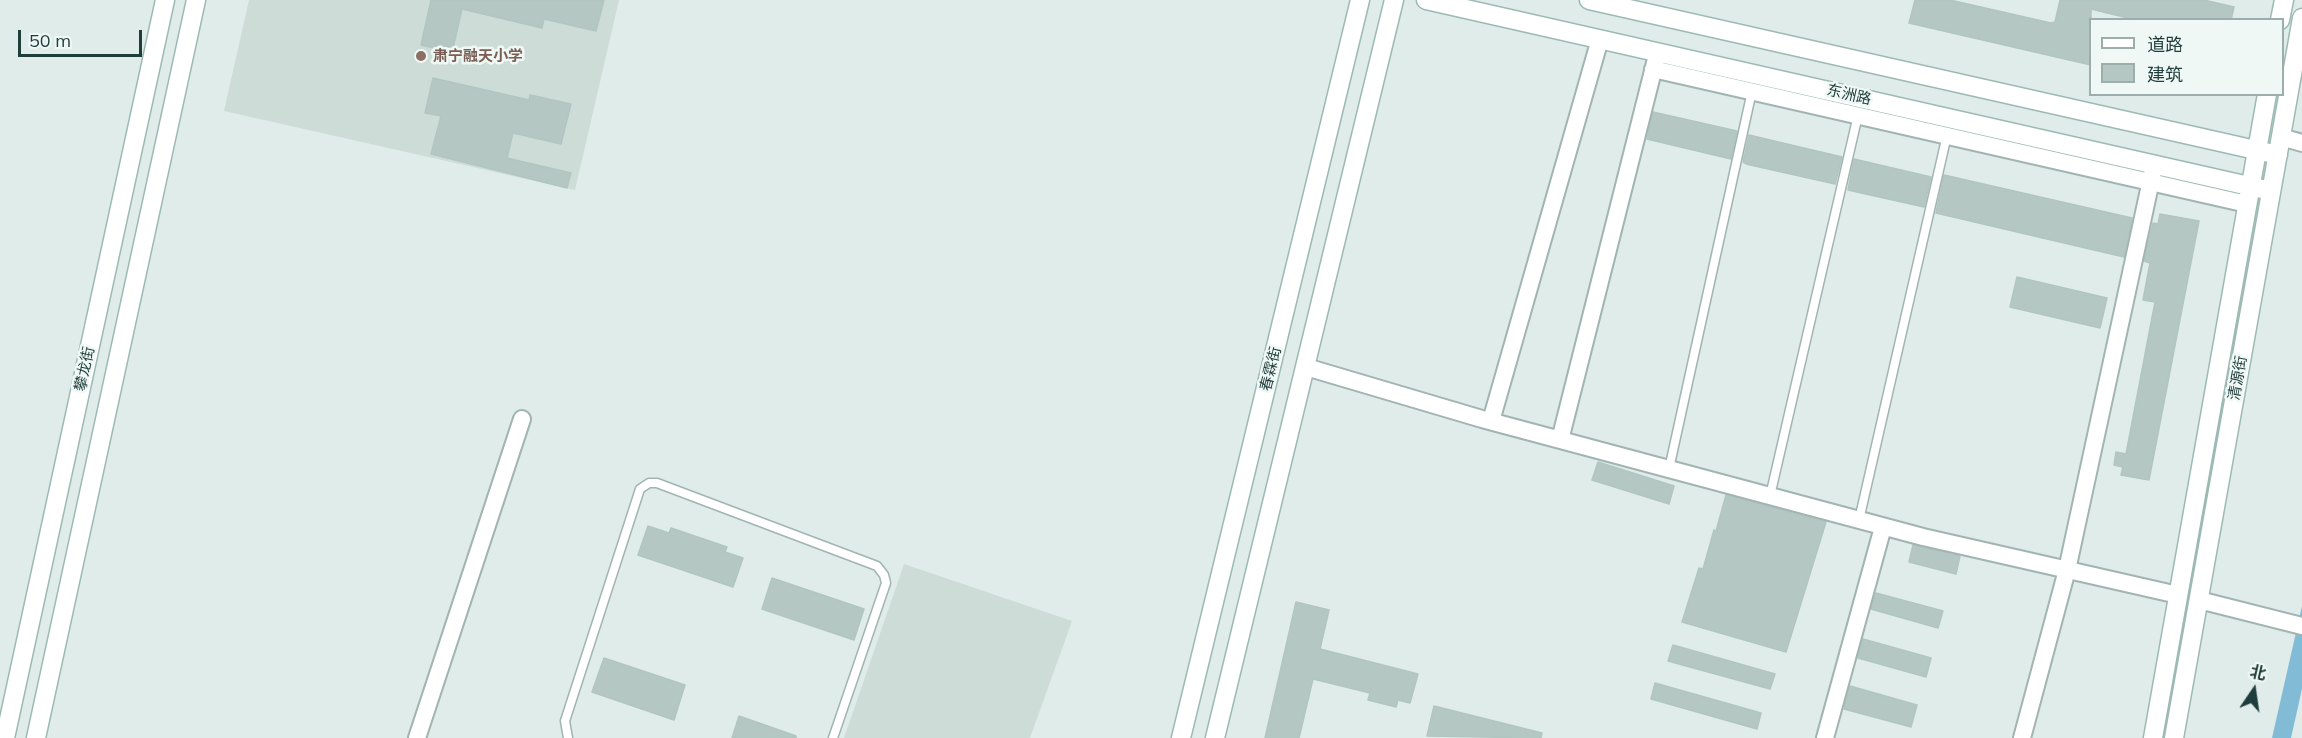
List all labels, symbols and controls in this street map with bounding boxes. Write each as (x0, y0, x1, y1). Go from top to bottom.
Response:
scale bar (21, 18, 146, 56)
legend (2089, 18, 2284, 96)
text: 50 m (29, 29, 71, 52)
text: 道路 (2147, 33, 2183, 56)
place label: 肃宁融天小学 (433, 47, 523, 65)
marker: 肃宁融天小学 (414, 49, 428, 63)
text: 建筑 (2147, 63, 2183, 86)
street label: 东洲路 (1825, 81, 1873, 109)
street label: 攀龙街 (72, 345, 98, 393)
street label: 春霖街 (1257, 345, 1285, 393)
street label: 清源街 (2225, 354, 2251, 402)
north arrow (2224, 660, 2284, 720)
text: 北 (2248, 661, 2268, 684)

